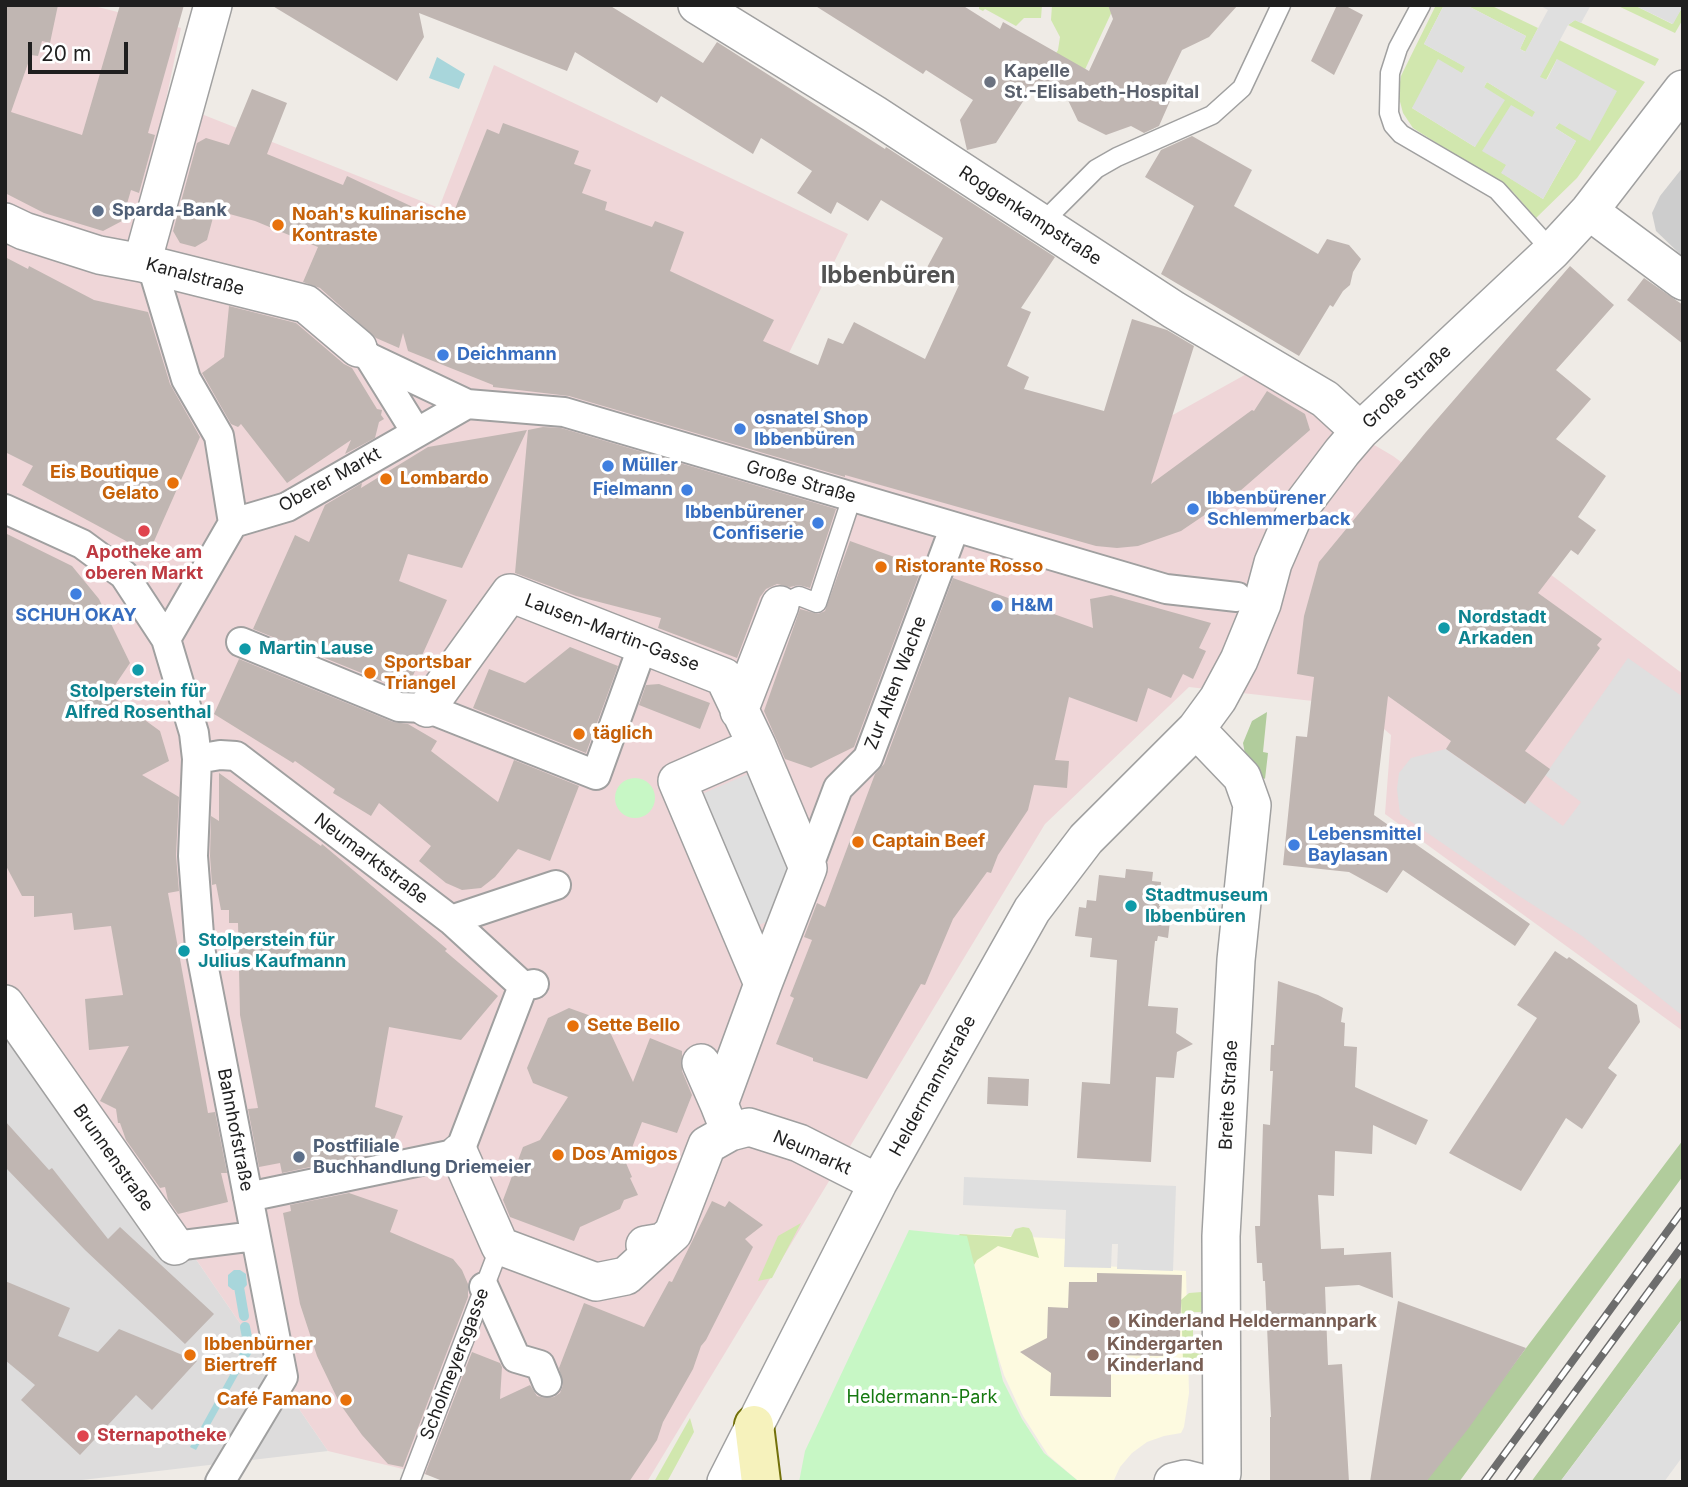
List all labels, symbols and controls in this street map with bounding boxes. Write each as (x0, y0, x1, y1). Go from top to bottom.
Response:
scale bar (32, 28, 131, 72)
text: 20 m (41, 41, 91, 66)
place label: Kapelle St.-Elisabeth-Hospital (1004, 61, 1199, 104)
marker: Kapelle St.-Elisabeth-Hospital (982, 74, 998, 90)
street label: Roggenkampstraße (955, 162, 1105, 270)
place label: Sparda-Bank (112, 200, 227, 222)
marker: Sparda-Bank (90, 203, 106, 219)
place label: Noah's kulinarische Kontraste (292, 204, 467, 246)
marker: Noah's kulinarische Kontraste (270, 217, 286, 233)
street label: Kanalstraße (143, 253, 247, 301)
district label: Ibbenbüren (821, 262, 955, 290)
street label: Große Straße (1358, 340, 1456, 434)
place label: Deichmann (457, 344, 557, 366)
marker: Deichmann (435, 347, 451, 363)
place label: osnatel Shop Ibbenbüren (754, 408, 868, 450)
marker: osnatel Shop Ibbenbüren (732, 421, 748, 437)
street label: Oberer Markt (275, 443, 385, 517)
place label: Müller (622, 455, 678, 477)
street label: Große Straße (744, 456, 858, 508)
marker: Müller (600, 458, 616, 474)
place label: Eis Boutique Gelato (50, 462, 159, 504)
place label: Lombardo (400, 468, 489, 490)
marker: Lombardo (378, 471, 394, 487)
marker: Eis Boutique Gelato (165, 475, 181, 491)
place label: Fielmann (593, 479, 673, 501)
marker: Fielmann (679, 482, 695, 498)
place label: Ibbenbürener Schlemmerback (1207, 488, 1350, 530)
marker: Ibbenbürener Schlemmerback (1185, 501, 1201, 517)
place label: Ibbenbürener Confiserie (685, 502, 804, 544)
marker: Ibbenbürener Confiserie (810, 515, 826, 531)
marker: Apotheke am oberen Markt (136, 523, 152, 539)
place label: Apotheke am oberen Markt (85, 542, 203, 584)
place label: Ristorante Rosso (895, 556, 1043, 578)
marker: Ristorante Rosso (873, 559, 889, 575)
marker: SCHUH OKAY (68, 586, 84, 602)
street label: Lausen-Martin-Gasse (522, 590, 702, 676)
place label: H&M (1011, 595, 1053, 617)
marker: H&M (989, 598, 1005, 614)
place label: SCHUH OKAY (15, 605, 137, 627)
place label: Nordstadt Arkaden (1458, 607, 1546, 650)
street label: Zur Alten Wache (861, 613, 931, 753)
marker: Nordstadt Arkaden (1436, 620, 1452, 636)
place label: Martin Lause (259, 638, 373, 660)
marker: Martin Lause (237, 641, 253, 657)
place label: Sportsbar Triangel (384, 652, 472, 694)
marker: Stolperstein für Alfred Rosenthal (130, 662, 146, 678)
marker: Sportsbar Triangel (362, 665, 378, 681)
place label: Stolperstein für Alfred Rosenthal (65, 681, 211, 724)
place label: täglich (593, 723, 653, 745)
marker: täglich (571, 726, 587, 742)
street label: Neumarktstraße (310, 809, 432, 909)
place label: Lebensmittel Baylasan (1308, 824, 1422, 866)
place label: Captain Beef (872, 831, 985, 853)
marker: Captain Beef (850, 834, 866, 850)
marker: Lebensmittel Baylasan (1286, 837, 1302, 853)
place label: Stadtmuseum Ibbenbüren (1145, 885, 1268, 928)
marker: Stadtmuseum Ibbenbüren (1123, 898, 1139, 914)
place label: Stolperstein für Julius Kaufmann (198, 930, 346, 972)
marker: Stolperstein für Julius Kaufmann (176, 943, 192, 959)
street label: Heldermannstraße (885, 1012, 981, 1160)
place label: Sette Bello (587, 1015, 680, 1037)
marker: Sette Bello (565, 1018, 581, 1034)
street label: Breite Straße (1215, 1039, 1243, 1151)
street label: Bahnhofstraße (212, 1067, 258, 1193)
street label: Brunnenstraße (68, 1100, 158, 1216)
street label: Neumarkt (770, 1126, 854, 1180)
place label: Postfiliale Buchhandlung Driemeier (313, 1136, 531, 1178)
place label: Dos Amigos (572, 1144, 678, 1166)
marker: Dos Amigos (550, 1147, 566, 1163)
marker: Postfiliale Buchhandlung Driemeier (291, 1149, 307, 1165)
street label: Scholmeyersgasse (416, 1285, 494, 1443)
place label: Kinderland Heldermannpark (1128, 1311, 1377, 1333)
marker: Kinderland Heldermannpark (1106, 1314, 1122, 1330)
place label: Ibbenbürner Biertreff (204, 1334, 313, 1376)
place label: Kindergarten Kinderland (1107, 1334, 1223, 1376)
marker: Ibbenbürner Biertreff (182, 1347, 198, 1363)
marker: Kindergarten Kinderland (1085, 1347, 1101, 1363)
park label: Heldermann-Park (847, 1387, 997, 1409)
place label: Café Famano (217, 1389, 332, 1411)
marker: Café Famano (338, 1392, 354, 1408)
place label: Sternapotheke (97, 1425, 227, 1447)
marker: Sternapotheke (75, 1428, 91, 1444)

